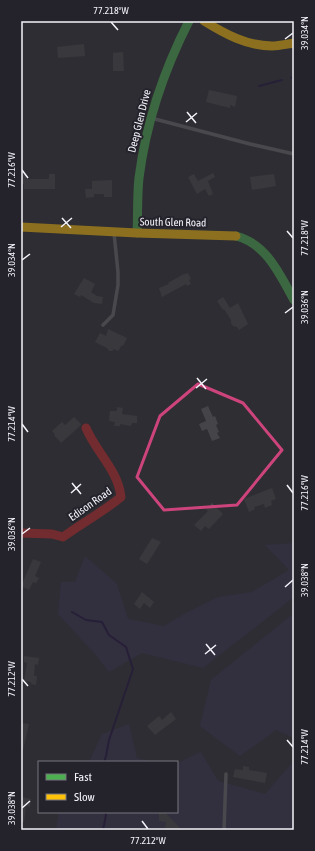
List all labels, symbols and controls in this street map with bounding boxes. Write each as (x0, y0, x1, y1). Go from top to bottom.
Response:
text: 77.218°W (93, 5, 129, 16)
text: 39.034°N (299, 16, 310, 50)
street label: Deep Glen Drive (125, 88, 153, 154)
text: 77.216°W (6, 152, 17, 188)
street label: South Glen Road (140, 215, 206, 229)
text: 77.218°W (299, 220, 310, 256)
text: 39.034°N (6, 243, 17, 277)
text: 39.036°N (299, 290, 310, 324)
text: 77.214°W (6, 406, 17, 442)
text: 77.216°W (299, 475, 310, 511)
street label: Edison Road (66, 485, 114, 523)
text: 39.036°N (6, 517, 17, 551)
text: 39.038°N (299, 563, 310, 597)
text: 77.212°W (6, 661, 17, 697)
text: 77.214°W (299, 729, 310, 765)
legend (38, 761, 178, 813)
text: Fast (74, 770, 92, 784)
text: Slow (74, 790, 95, 804)
text: 39.038°N (6, 791, 17, 825)
text: 77.212°W (130, 835, 166, 846)

